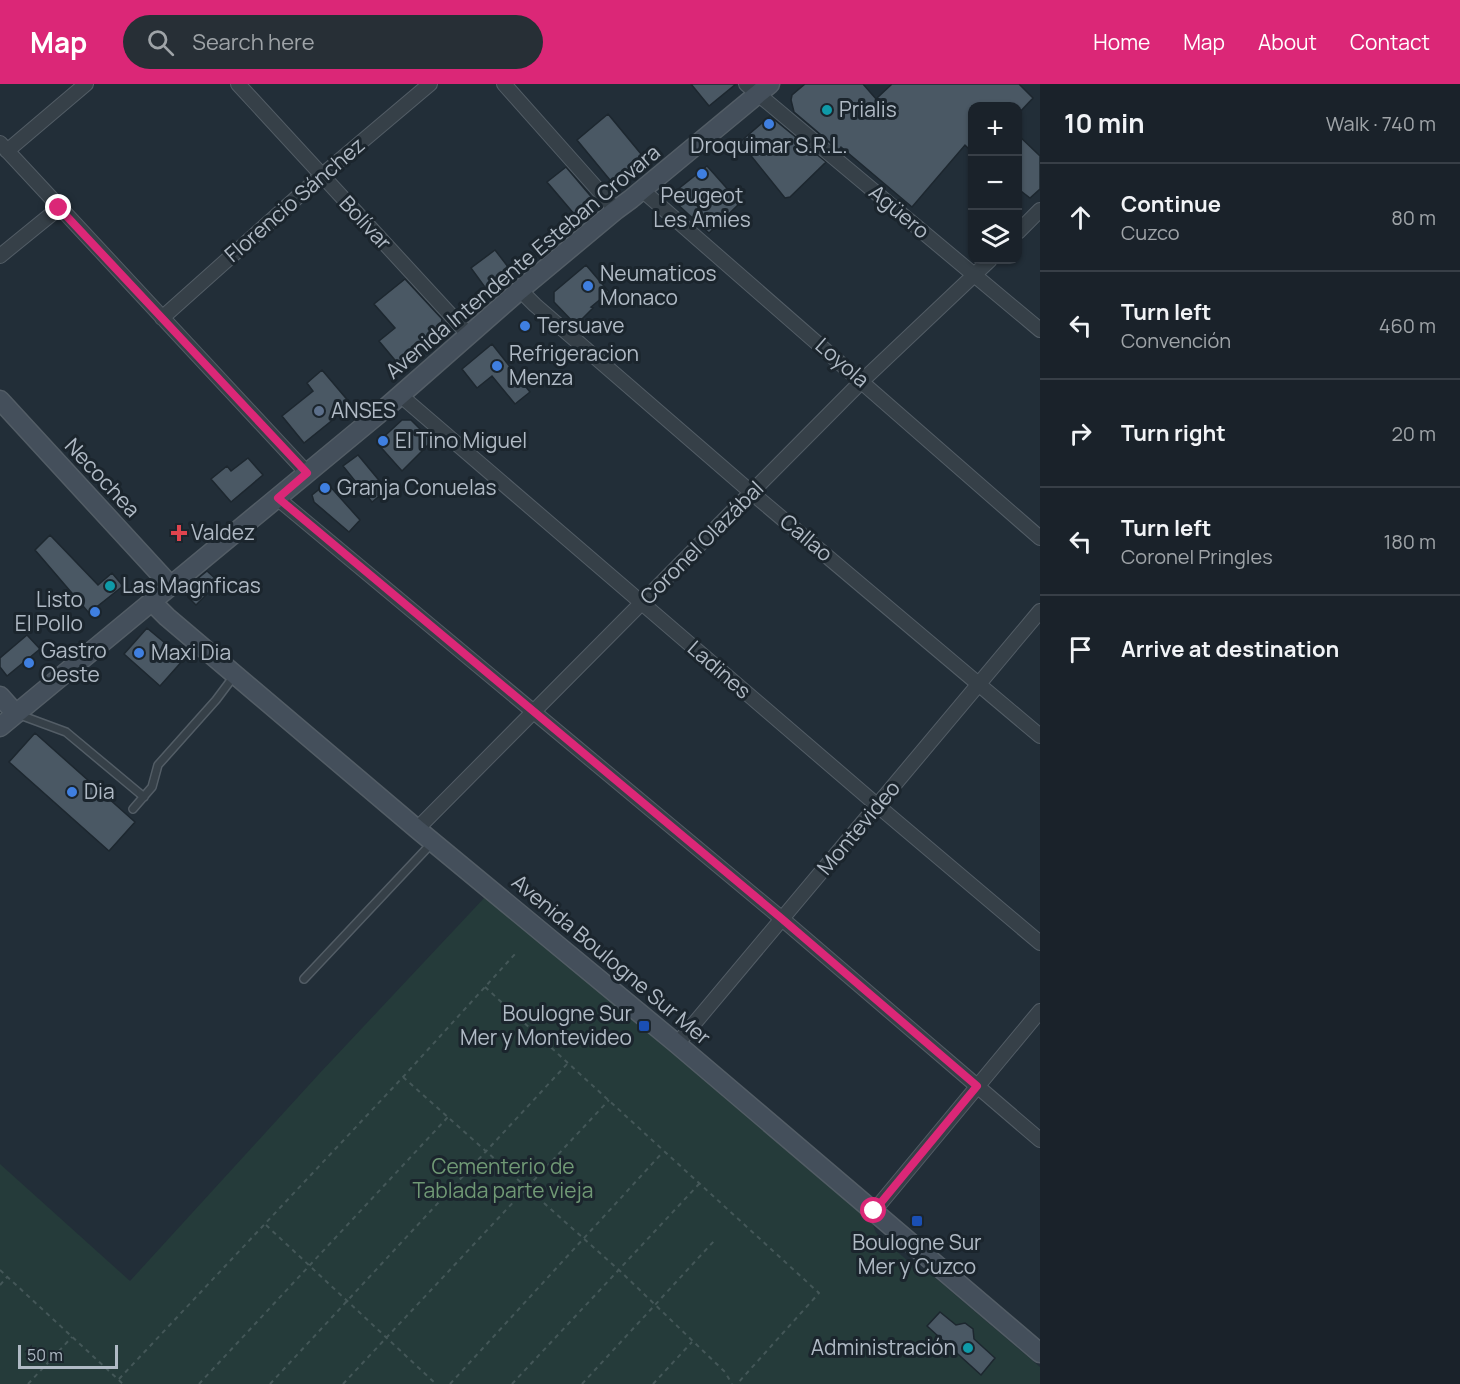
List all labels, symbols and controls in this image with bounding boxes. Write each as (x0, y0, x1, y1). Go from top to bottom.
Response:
search box (123, 15, 543, 69)
text: Map (30, 23, 87, 61)
icon: search (144, 26, 177, 59)
text: Search here (192, 27, 315, 57)
text: Home (1093, 28, 1150, 56)
text: Map (1183, 28, 1225, 56)
text: About (1258, 28, 1317, 56)
text: Contact (1350, 28, 1430, 56)
place label: Prialis (839, 95, 897, 123)
map controls (968, 102, 1022, 264)
button: + (968, 102, 1022, 156)
marker: Prialis (820, 103, 834, 117)
text: 10 min (1064, 105, 1145, 141)
text: Walk · 740 m (1326, 110, 1436, 137)
marker: Droquimar S.R.L. (762, 117, 776, 131)
street label: Florencio Sánchez (218, 131, 370, 268)
place label: Droquimar S.R.L. (690, 131, 848, 159)
street label: Avenida Intendente Esteban Crovara (379, 138, 666, 385)
button: − (968, 156, 1022, 210)
marker: Peugeot Les Amies (695, 167, 709, 181)
street label: Agüero (864, 178, 936, 245)
place label: Peugeot Les Amies (653, 181, 751, 233)
street label: Bolívar (334, 189, 398, 256)
text: Continue (1121, 189, 1221, 219)
route end (45, 194, 71, 220)
icon: ahead (1064, 201, 1097, 234)
text: 80 m (1391, 204, 1436, 231)
button: layers (968, 210, 1022, 264)
text: Cuzco (1121, 219, 1180, 246)
place label: Neumaticos Monaco (600, 259, 717, 311)
marker: Neumaticos Monaco (581, 279, 595, 293)
text: Turn left (1121, 297, 1211, 327)
icon: left (1064, 309, 1097, 342)
place label: Tersuave (537, 311, 625, 339)
text: 460 m (1379, 312, 1436, 339)
marker: Tersuave (518, 319, 532, 333)
text: Convención (1121, 327, 1231, 354)
street label: Loyola (810, 331, 875, 393)
place label: Refrigeracion Menza (509, 339, 639, 391)
marker: Refrigeracion Menza (490, 359, 504, 373)
place label: ANSES (331, 396, 396, 424)
marker: ANSES (312, 404, 326, 418)
icon: right (1064, 417, 1097, 450)
text: Turn right (1121, 418, 1226, 448)
text: 20 m (1391, 420, 1436, 447)
place label: El Tino Miguel (395, 426, 527, 454)
street label: Necochea (59, 432, 146, 523)
marker: El Tino Miguel (376, 434, 390, 448)
place label: Granja Conuelas (337, 473, 496, 501)
street label: Coronel Olazábal (633, 474, 769, 610)
marker: Granja Conuelas (318, 481, 332, 495)
street label: Callao (774, 507, 839, 567)
text: Turn left (1121, 513, 1211, 543)
place label: Valdez (191, 518, 255, 546)
icon: left (1064, 525, 1097, 558)
marker: Valdez (172, 526, 186, 540)
text: 180 m (1383, 528, 1436, 555)
text: Coronel Pringles (1121, 543, 1273, 570)
place label: Las Magnficas (122, 571, 261, 599)
marker: Las Magnficas (103, 579, 117, 593)
place label: Listo El Pollo (15, 585, 83, 637)
marker: Listo El Pollo (88, 605, 102, 619)
icon: arrive (1064, 633, 1097, 666)
street label: Ladines (682, 634, 757, 705)
text: Arrive at destination (1121, 634, 1339, 664)
place label: Gastro Oeste (41, 636, 107, 688)
place label: Maxi Dia (151, 638, 231, 666)
marker: Maxi Dia (132, 646, 146, 660)
marker: Gastro Oeste (22, 656, 36, 670)
street label: Montevideo (811, 774, 906, 880)
place label: Dia (84, 777, 115, 805)
marker: Dia (65, 785, 79, 799)
street label: Avenida Boulogne Sur Mer (506, 868, 717, 1051)
place label: Boulogne Sur Mer y Montevideo (460, 999, 632, 1051)
marker: Boulogne Sur Mer y Montevideo (637, 1019, 651, 1033)
park label: Cementerio de Tablada parte vieja (413, 1152, 593, 1204)
route start (860, 1197, 886, 1223)
marker: Boulogne Sur Mer y Cuzco (910, 1214, 924, 1228)
place label: Boulogne Sur Mer y Cuzco (852, 1228, 982, 1280)
place label: Administración (811, 1333, 956, 1361)
marker: Administración (961, 1341, 975, 1355)
scale bar (18, 1342, 118, 1370)
text: 50 m (27, 1344, 63, 1366)

